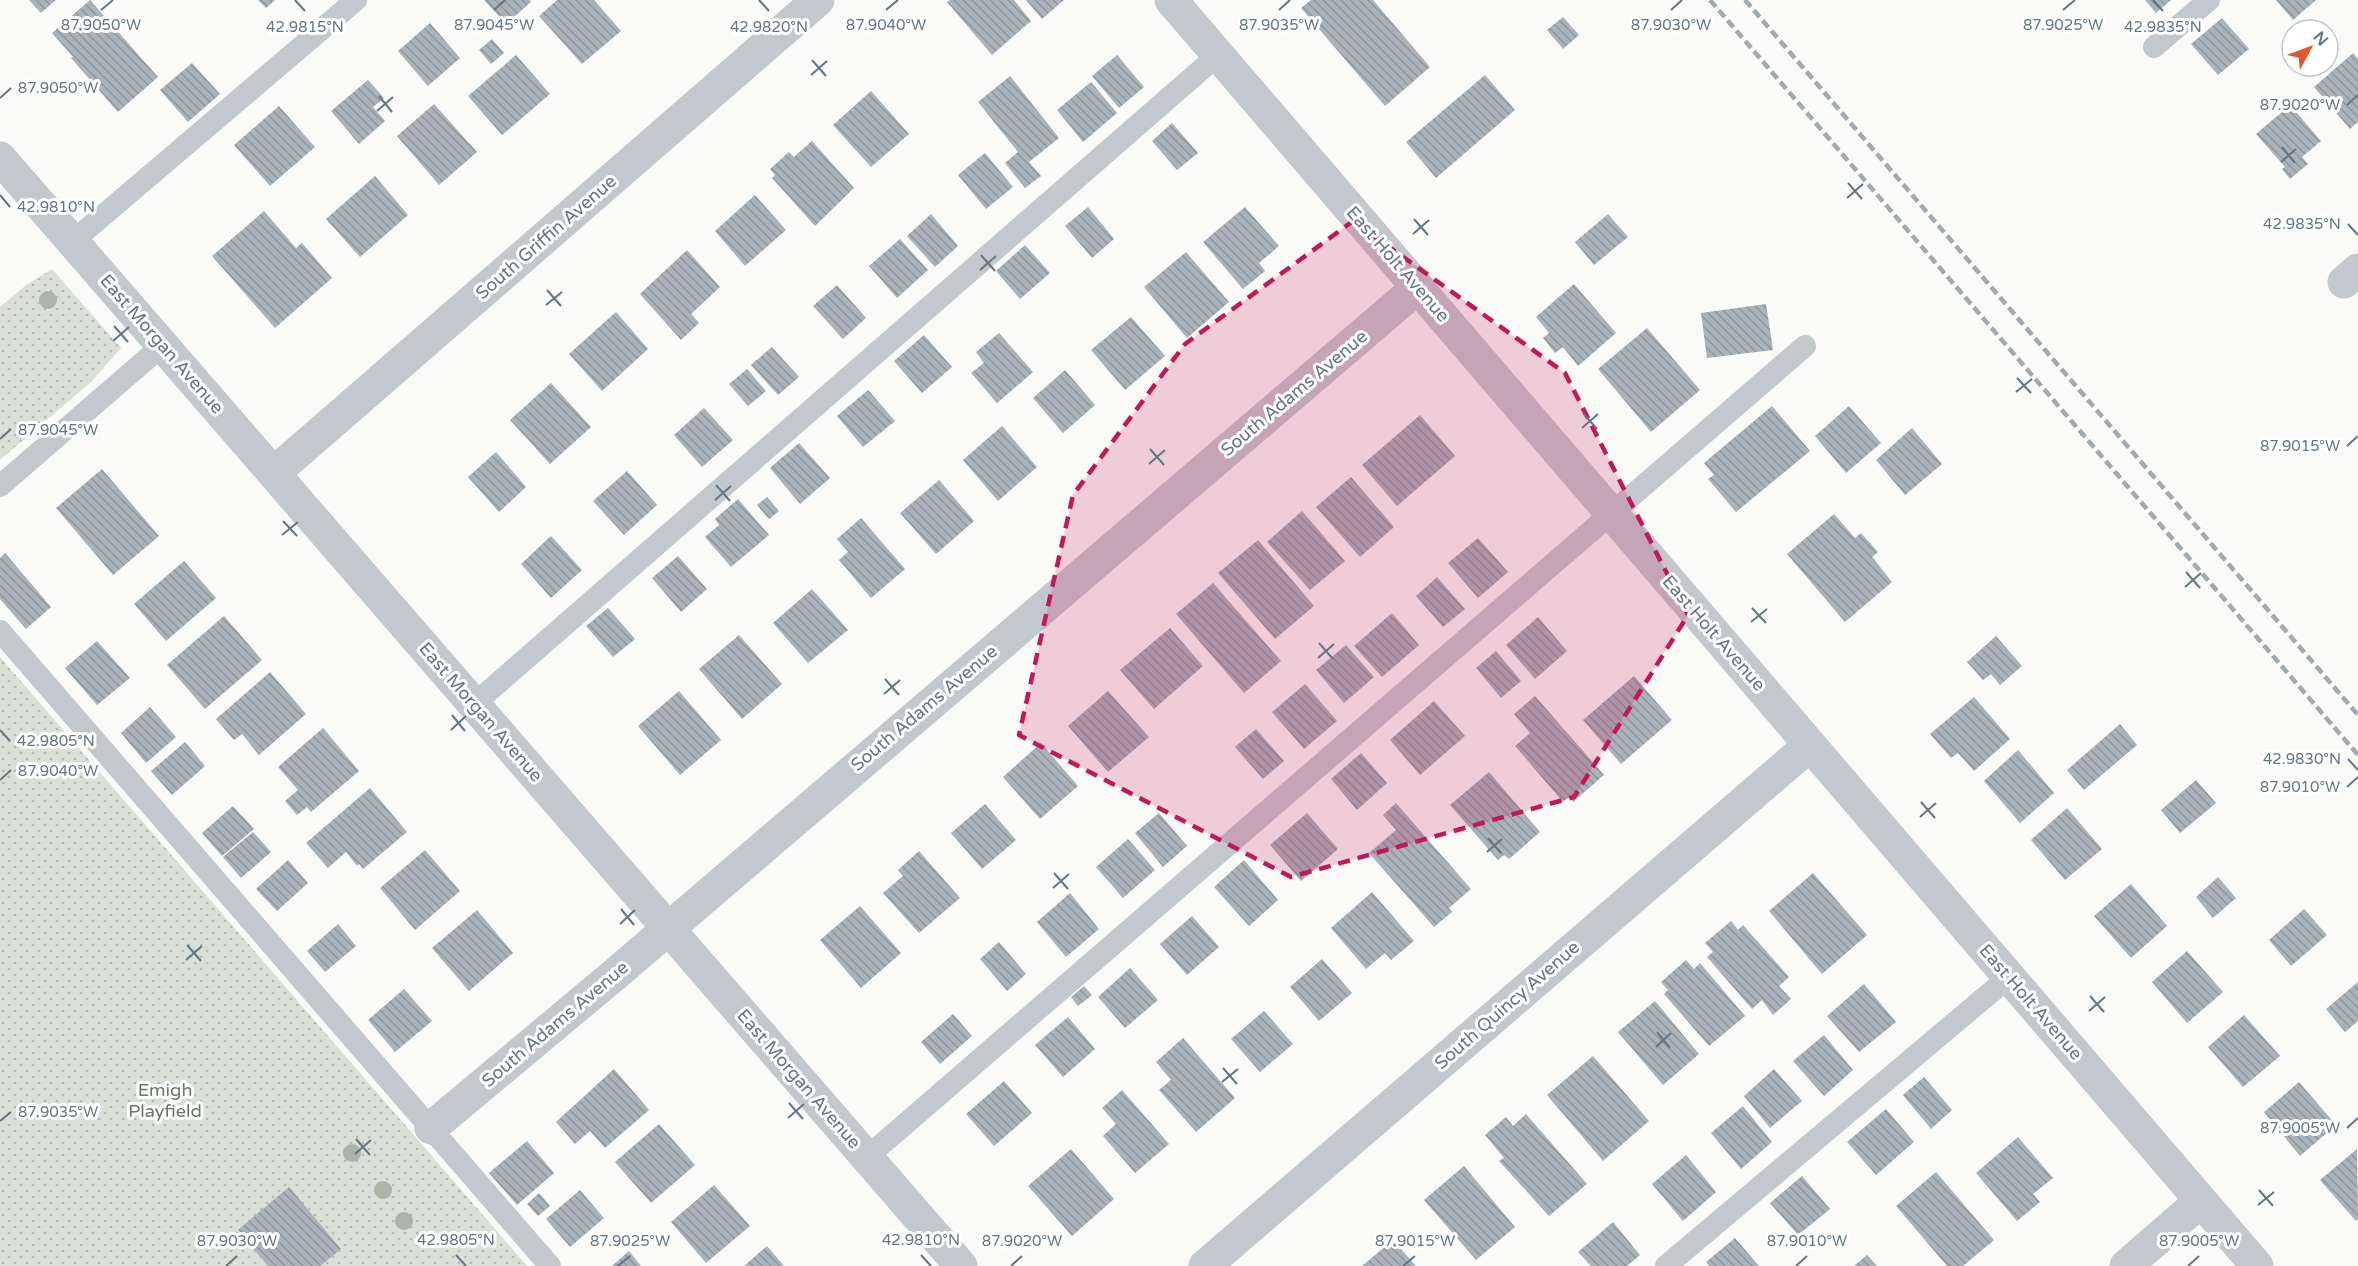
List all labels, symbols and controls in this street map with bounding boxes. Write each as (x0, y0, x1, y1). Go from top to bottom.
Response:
text: 87.9050°W (61, 16, 141, 34)
text: 87.9045°W (454, 16, 534, 34)
text: 87.9040°W (846, 16, 926, 34)
text: 87.9035°W (1239, 16, 1319, 34)
text: 87.9030°W (1631, 16, 1711, 34)
text: 87.9025°W (2023, 16, 2103, 34)
text: 42.9815°N (266, 18, 344, 36)
text: 42.9820°N (730, 18, 808, 36)
text: 42.9835°N (2124, 18, 2202, 36)
north arrow (2280, 18, 2340, 78)
text: N (2309, 27, 2332, 50)
text: 87.9050°W (18, 79, 98, 97)
text: 87.9020°W (2260, 96, 2340, 114)
street label: South Griffin Avenue (471, 170, 621, 304)
text: 42.9810°N (17, 198, 95, 216)
street label: East Holt Avenue (1342, 202, 1454, 326)
text: 42.9835°N (2263, 215, 2341, 233)
street label: East Morgan Avenue (95, 270, 229, 418)
street label: South Adams Avenue (1216, 325, 1372, 461)
text: 87.9045°W (18, 421, 98, 439)
text: 87.9015°W (2260, 437, 2340, 455)
street label: East Holt Avenue (1658, 571, 1770, 695)
street label: East Morgan Avenue (414, 638, 548, 786)
street label: South Adams Avenue (846, 640, 1002, 776)
text: 42.9805°N (17, 732, 95, 750)
text: 42.9830°N (2263, 750, 2341, 768)
text: 87.9040°W (18, 762, 98, 780)
text: 87.9010°W (2260, 778, 2340, 796)
street label: South Quincy Avenue (1430, 936, 1584, 1074)
street label: East Holt Avenue (1975, 940, 2087, 1064)
street label: South Adams Avenue (477, 956, 633, 1092)
street label: East Morgan Avenue (732, 1005, 866, 1153)
park label: Emigh Playfield (128, 1079, 202, 1122)
text: 87.9035°W (18, 1103, 98, 1121)
text: 87.9005°W (2260, 1119, 2340, 1137)
text: 42.9805°N (417, 1231, 495, 1249)
text: 42.9810°N (882, 1231, 960, 1249)
text: 87.9030°W (197, 1232, 277, 1250)
text: 87.9025°W (590, 1232, 670, 1250)
text: 87.9020°W (982, 1232, 1062, 1250)
text: 87.9015°W (1375, 1232, 1455, 1250)
text: 87.9010°W (1767, 1232, 1847, 1250)
text: 87.9005°W (2159, 1232, 2239, 1250)

